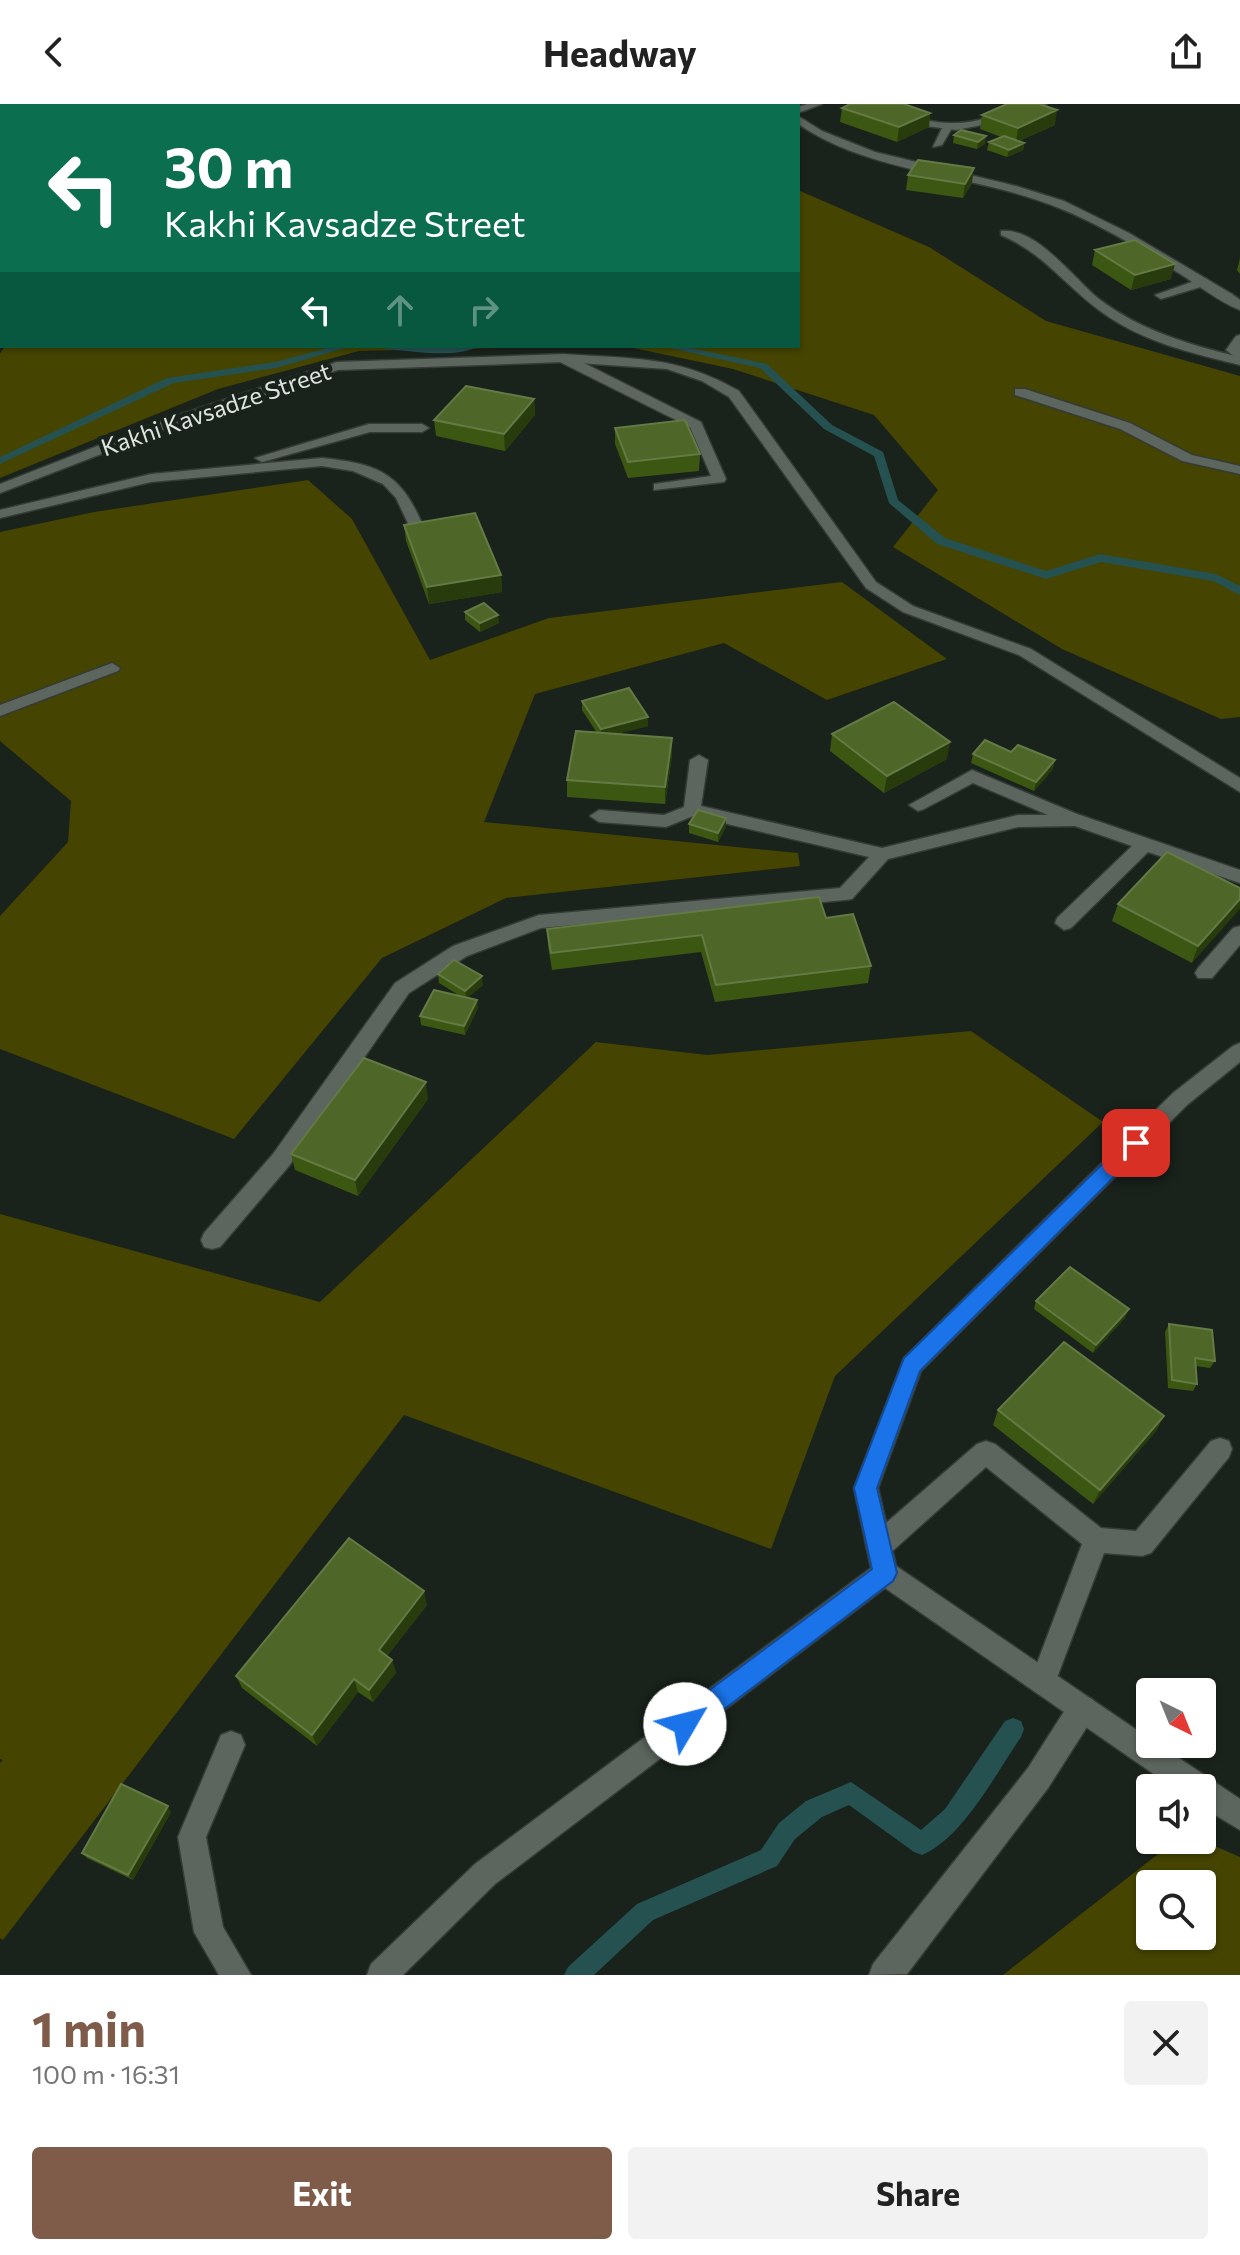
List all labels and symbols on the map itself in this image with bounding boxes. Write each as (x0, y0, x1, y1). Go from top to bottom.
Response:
street label: Kakhi Kavsadze Street (97, 356, 334, 462)
pin (1102, 1109, 1170, 1177)
north arrow (1136, 1678, 1216, 1758)
position arrow (643, 1682, 727, 1766)

